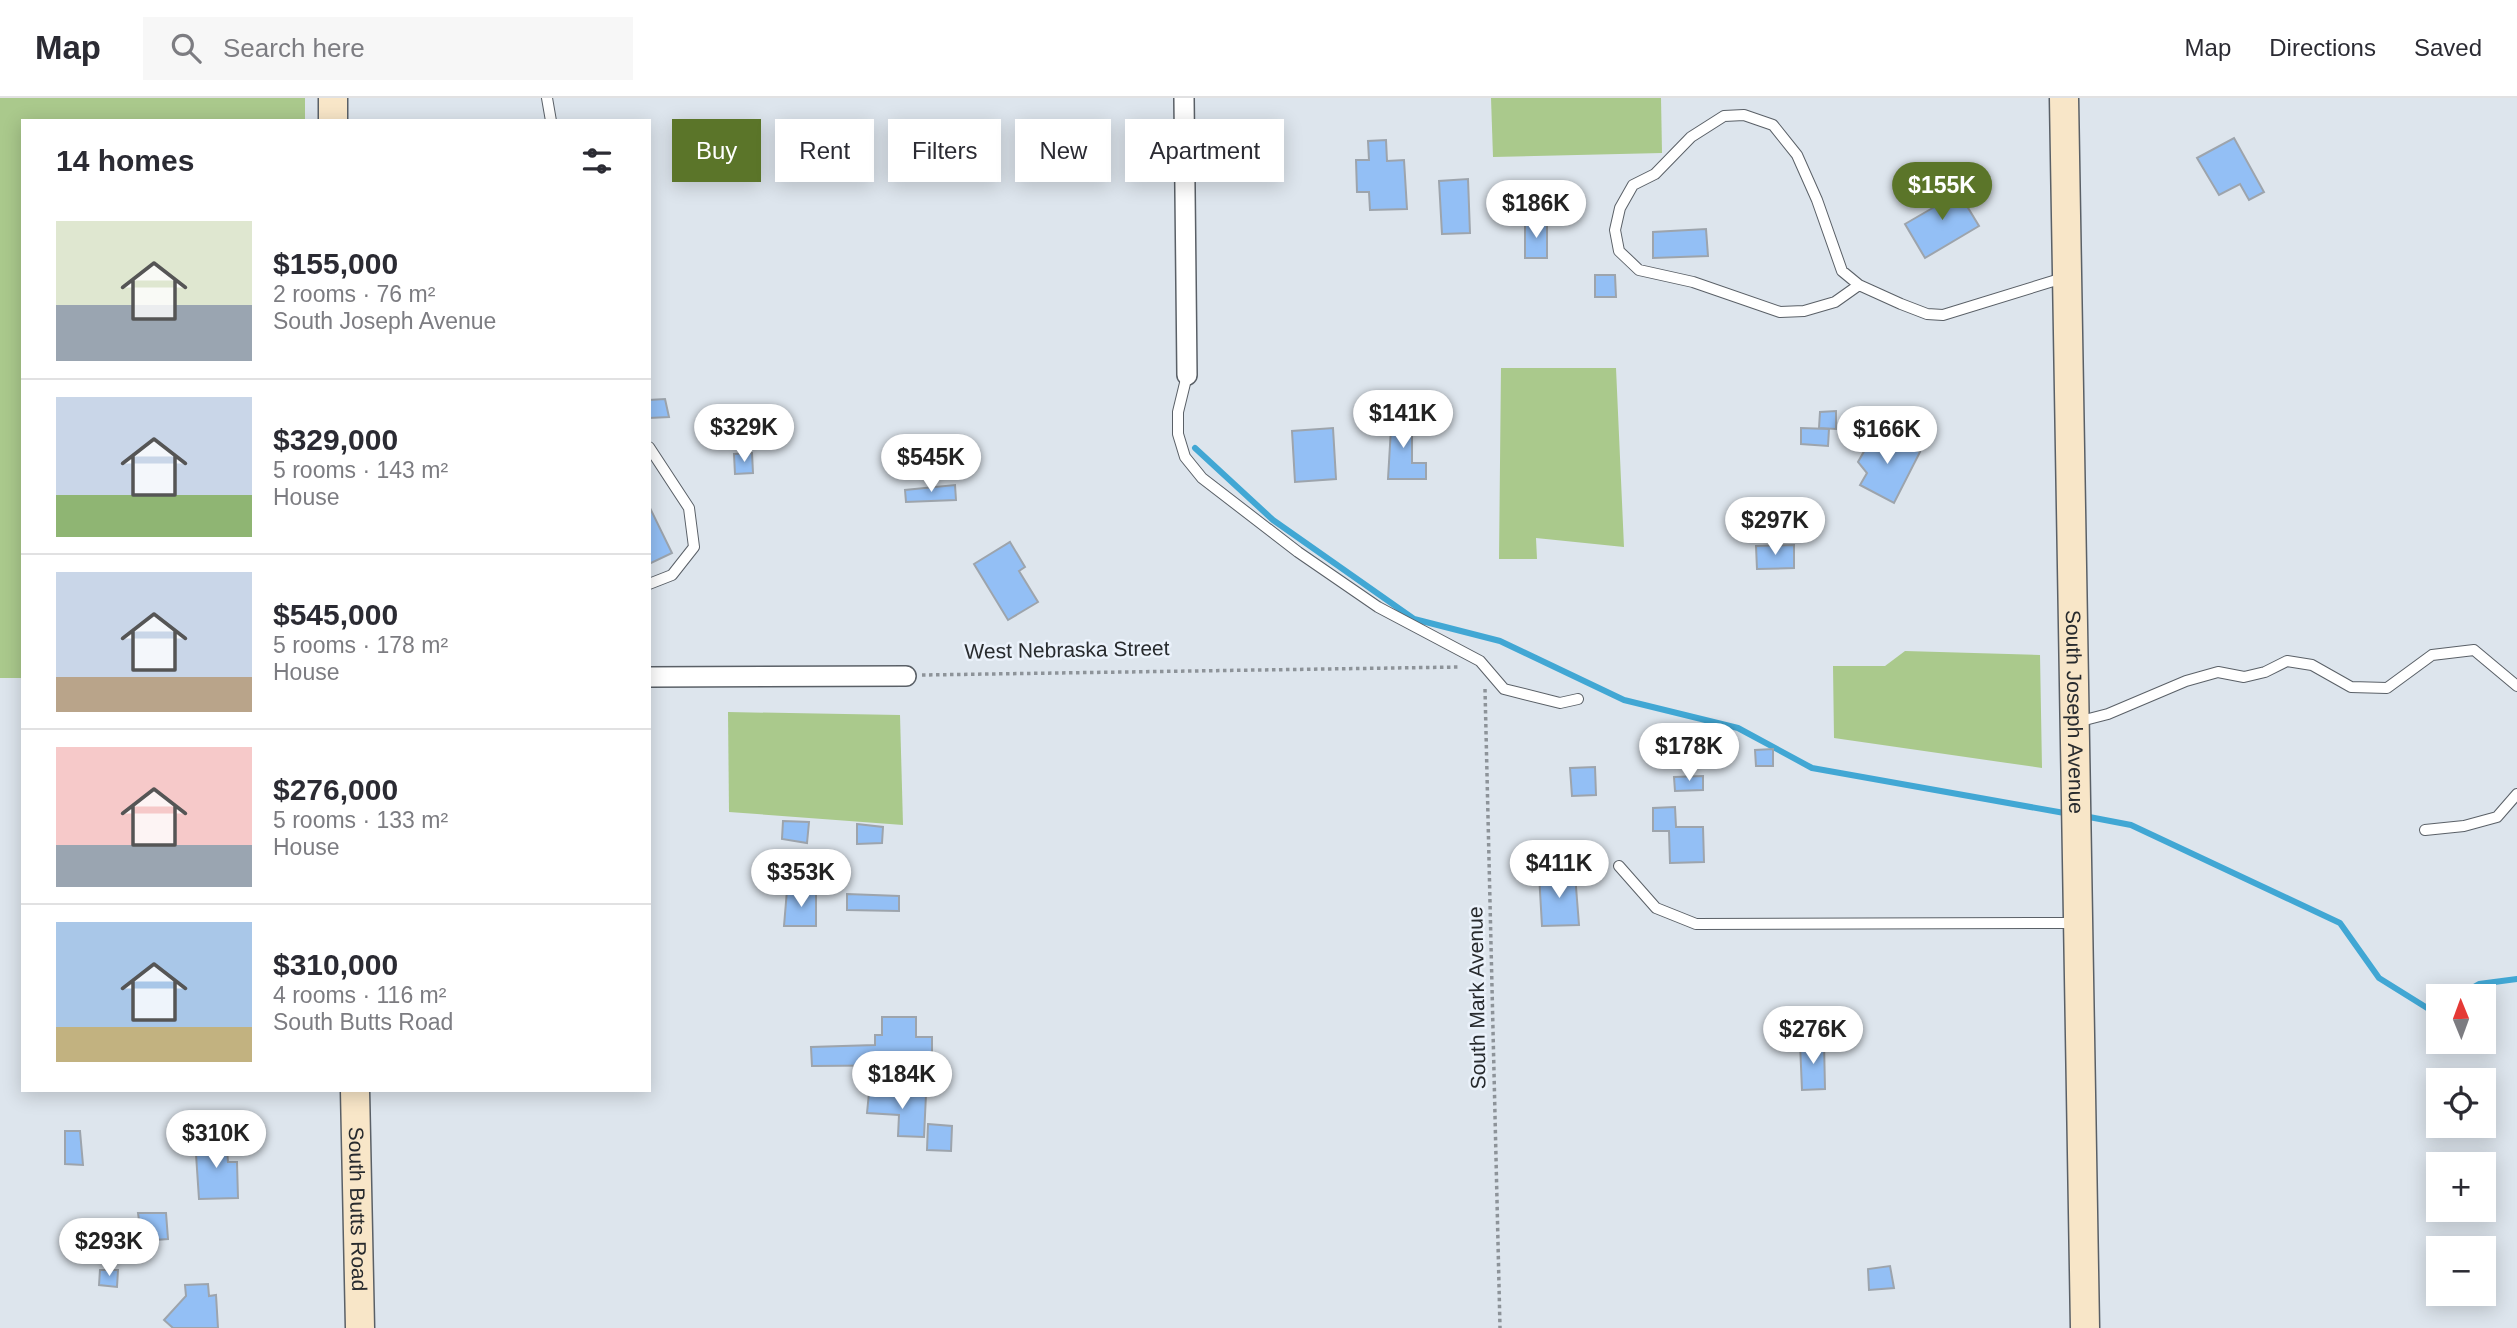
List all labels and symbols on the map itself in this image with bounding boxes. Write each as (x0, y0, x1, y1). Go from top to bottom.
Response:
pin: $155K (1893, 162, 1991, 222)
pin: $186K (1487, 180, 1585, 240)
pin: $141K (1354, 390, 1452, 450)
pin: $329K (695, 404, 793, 464)
pin: $166K (1838, 406, 1936, 466)
pin: $545K (882, 434, 980, 494)
pin: $297K (1726, 498, 1824, 557)
street label: South Joseph Avenue (2062, 610, 2088, 814)
street label: West Nebraska Street (964, 636, 1170, 663)
pin: $178K (1640, 724, 1738, 783)
pin: $411K (1510, 840, 1608, 900)
pin: $353K (752, 850, 850, 909)
street label: South Mark Avenue (1463, 906, 1490, 1090)
north arrow (2426, 984, 2496, 1054)
pin: $276K (1764, 1006, 1862, 1066)
pin: $184K (853, 1052, 951, 1111)
pin: $310K (167, 1110, 265, 1170)
street label: South Butts Road (345, 1126, 371, 1292)
pin: $293K (60, 1218, 158, 1278)

